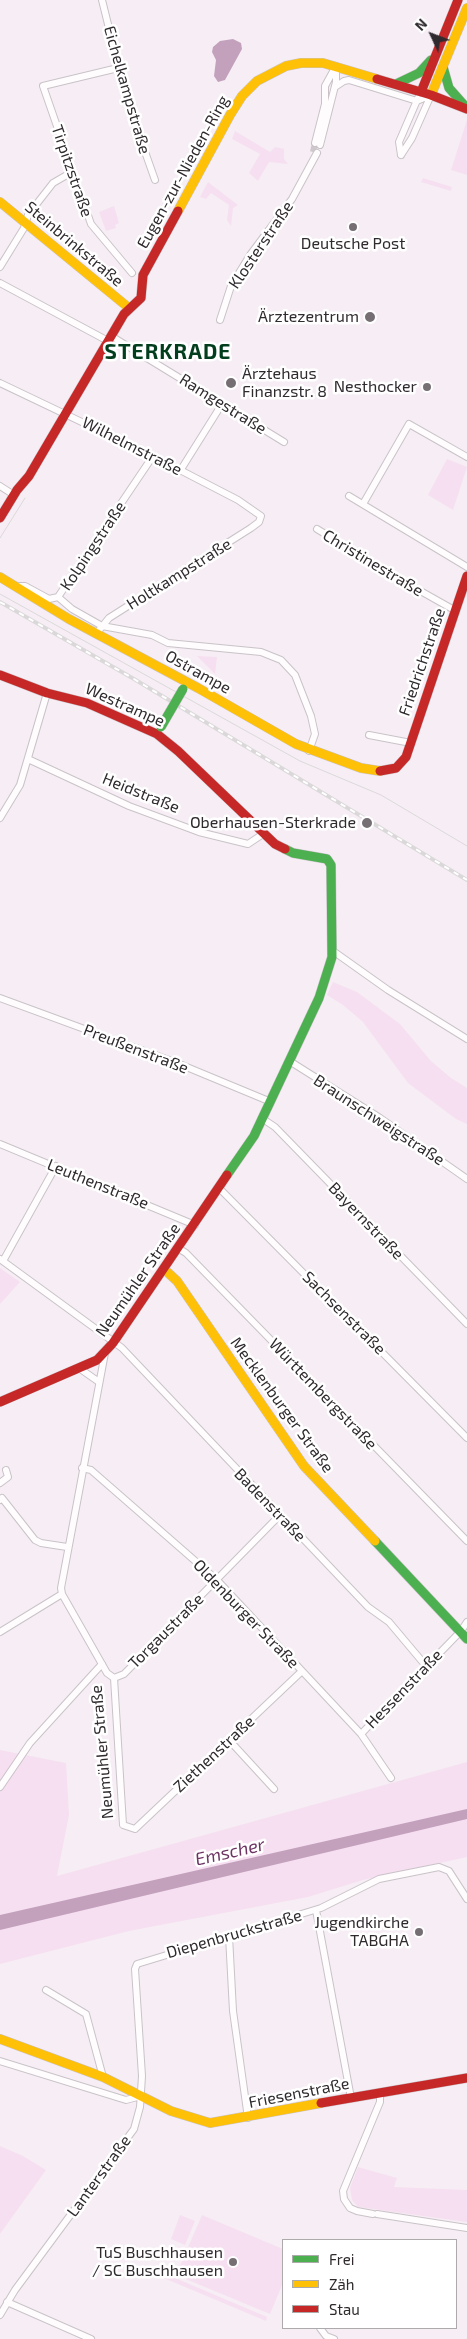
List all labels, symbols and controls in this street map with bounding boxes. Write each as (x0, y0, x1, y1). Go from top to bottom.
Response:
north arrow (407, 10, 457, 60)
text: N (411, 15, 430, 34)
street label: Eichelkampstraße (100, 24, 154, 156)
street label: Eugen-zur-Nieden-Ring (133, 92, 233, 252)
street label: Tirpitzstraße (47, 122, 97, 220)
street label: Steinbrinkstraße (21, 197, 127, 291)
street label: Klosterstraße (225, 198, 297, 292)
marker: Deutsche Post (347, 221, 359, 233)
place label: Deutsche Post (301, 234, 405, 254)
place label: Ärztezentrum (258, 307, 359, 327)
marker: Ärztezentrum (363, 310, 377, 324)
district label: STERKRADE (103, 339, 233, 365)
place label: Ärztehaus Finanzstr. 8 (242, 364, 327, 402)
street label: Ramgestraße (176, 370, 270, 438)
marker: Ärztehaus Finanzstr. 8 (224, 376, 238, 390)
place label: Nesthocker (334, 377, 417, 397)
marker: Nesthocker (421, 381, 433, 393)
street label: Wilhelmstraße (79, 413, 185, 479)
street label: Kolpingstraße (56, 498, 130, 594)
street label: Christinestraße (319, 525, 427, 601)
street label: Holtkampstraße (123, 534, 235, 614)
street label: Friedrichstraße (395, 606, 449, 718)
street label: Ostrampe (162, 646, 234, 698)
street label: Westrampe (82, 679, 168, 731)
street label: Heidstraße (100, 769, 182, 817)
place label: Oberhausen-Sterkrade (190, 813, 356, 833)
marker: Oberhausen-Sterkrade (360, 816, 374, 830)
street label: Preußenstraße (81, 1020, 191, 1078)
street label: Braunschweigstraße (310, 1070, 448, 1170)
street label: Leuthenstraße (44, 1155, 152, 1213)
street label: Bayernstraße (324, 1178, 408, 1264)
street label: Neumühler Straße (92, 1219, 184, 1341)
street label: Sachsenstraße (298, 1267, 390, 1359)
street label: Mecklenburger Straße (226, 1333, 338, 1477)
street label: Württembergstraße (265, 1334, 381, 1454)
street label: Badenstraße (230, 1464, 310, 1546)
street label: Oldenburger Straße (189, 1556, 303, 1672)
street label: Torgaustraße (124, 1589, 208, 1673)
street label: Hessenstraße (362, 1646, 446, 1732)
street label: Neumühler Straße (87, 1684, 117, 1820)
street label: Ziethenstraße (170, 1712, 258, 1796)
water label: Emscher (193, 1834, 267, 1870)
street label: Diepenbruckstraße (164, 1906, 304, 1962)
place label: Jugendkirche TABGHA (314, 1913, 409, 1951)
marker: Jugendkirche TABGHA (413, 1926, 425, 1938)
street label: Friesenstraße (247, 2074, 351, 2112)
street label: Lanterstraße (63, 2131, 135, 2221)
legend (282, 2239, 457, 2329)
place label: TuS Buschhausen / SC Buschhausen (92, 2243, 223, 2281)
text: Frei (329, 2250, 354, 2268)
marker: TuS Buschhausen / SC Buschhausen (227, 2256, 239, 2268)
text: Zäh (329, 2275, 354, 2293)
text: Stau (329, 2300, 360, 2318)

